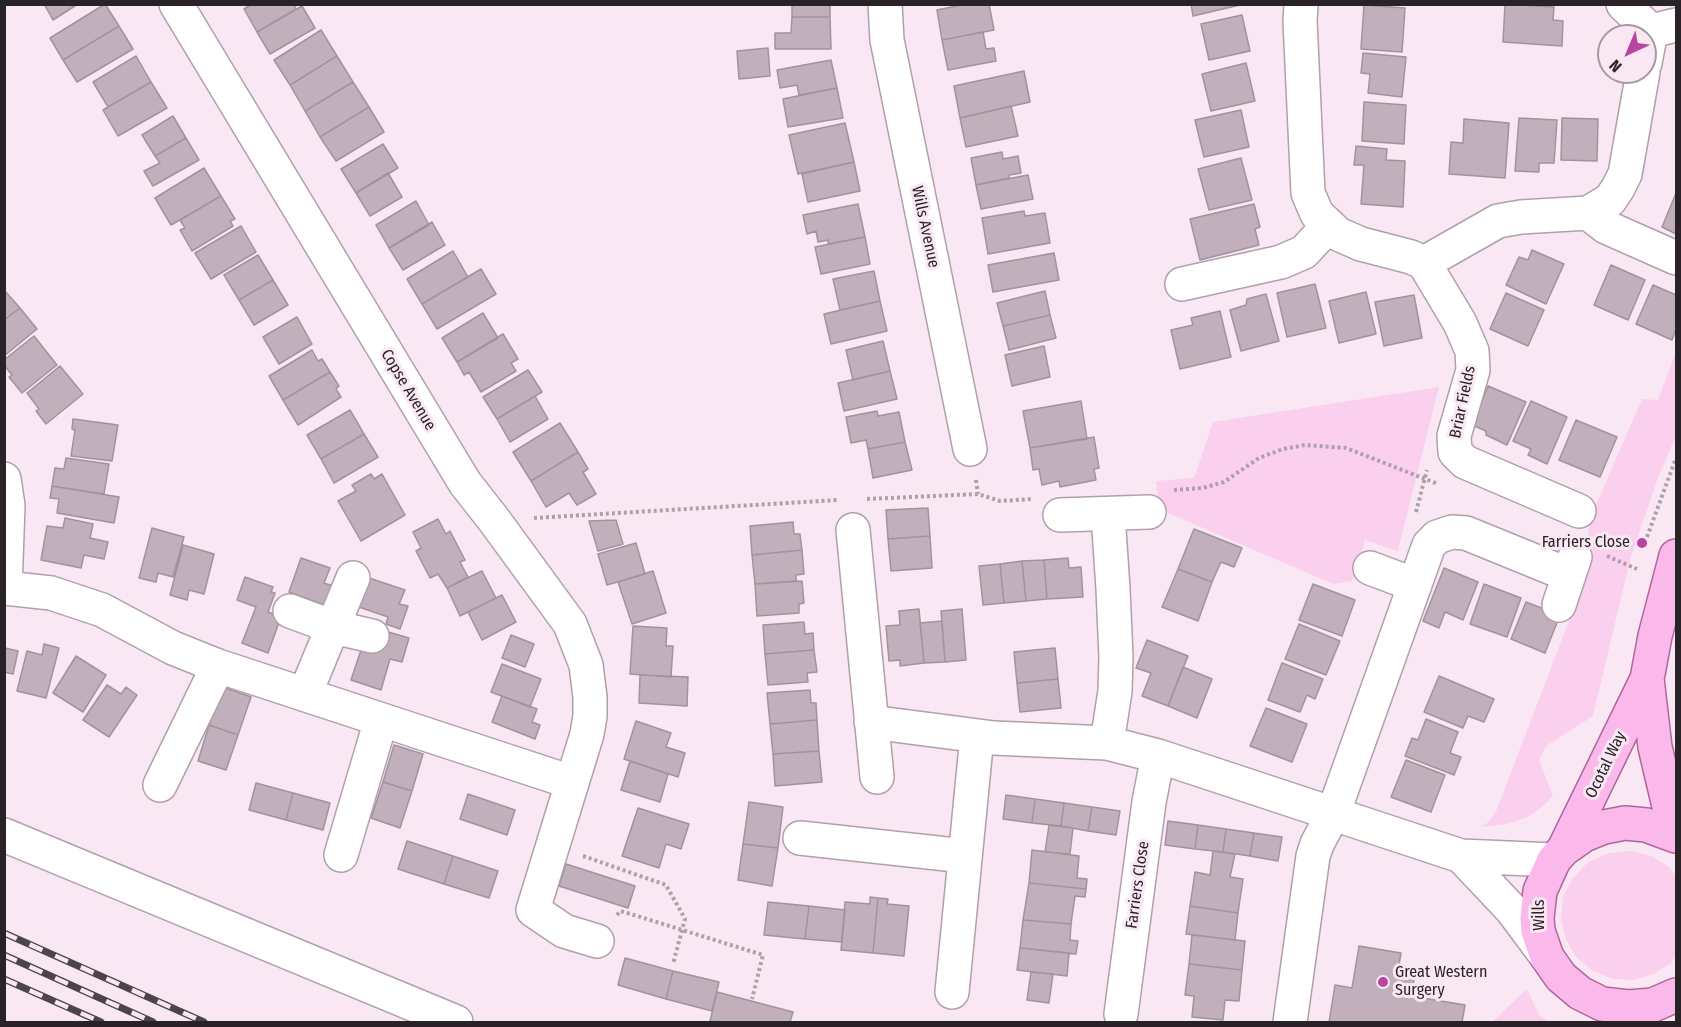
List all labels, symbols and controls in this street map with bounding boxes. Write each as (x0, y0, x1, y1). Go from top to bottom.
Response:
north arrow (1597, 24, 1657, 84)
text: N (1605, 56, 1626, 76)
street label: Wills Avenue (907, 184, 943, 270)
street label: Copse Avenue (376, 346, 440, 434)
street label: Briar Fields (1446, 364, 1480, 440)
place label: Farriers Close (1542, 533, 1630, 553)
marker: Farriers Close (1635, 536, 1649, 550)
street label: Ocotal Way (1582, 728, 1630, 802)
street label: Farriers Close (1122, 840, 1154, 930)
street label: Wills (1530, 899, 1550, 931)
place label: Great Western Surgery (1395, 963, 1487, 1001)
marker: Great Western Surgery (1376, 975, 1390, 989)

